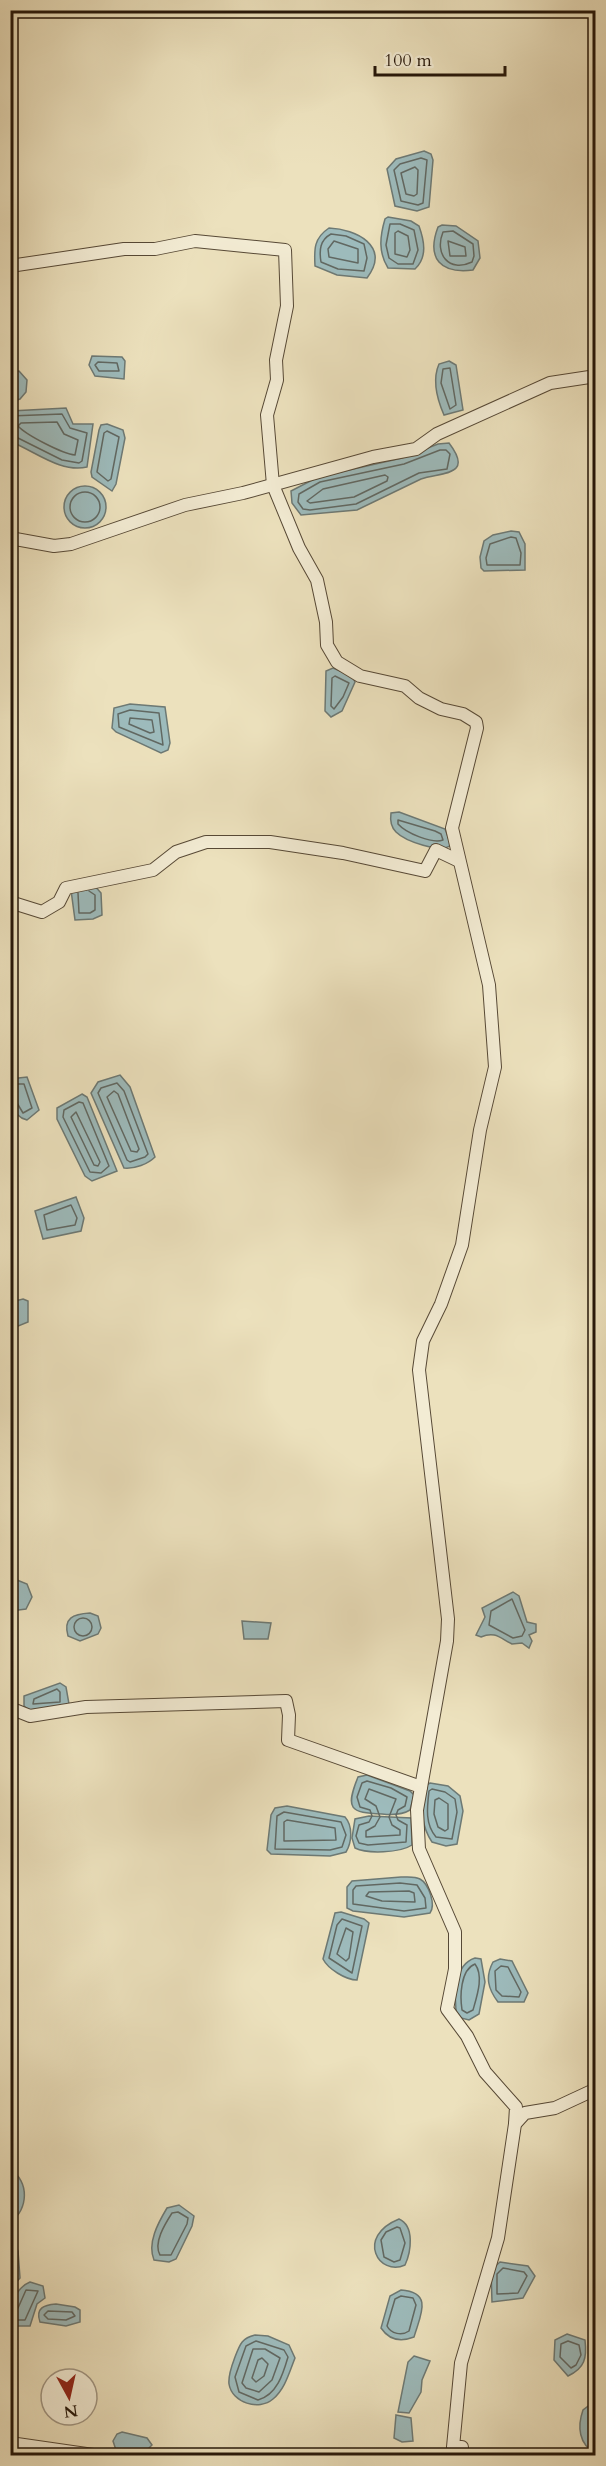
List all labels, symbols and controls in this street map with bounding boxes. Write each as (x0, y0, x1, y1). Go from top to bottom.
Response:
scale bar (375, 39, 506, 77)
text: 100 m (384, 48, 432, 73)
north arrow (39, 2367, 99, 2427)
text: N (62, 2399, 79, 2423)

